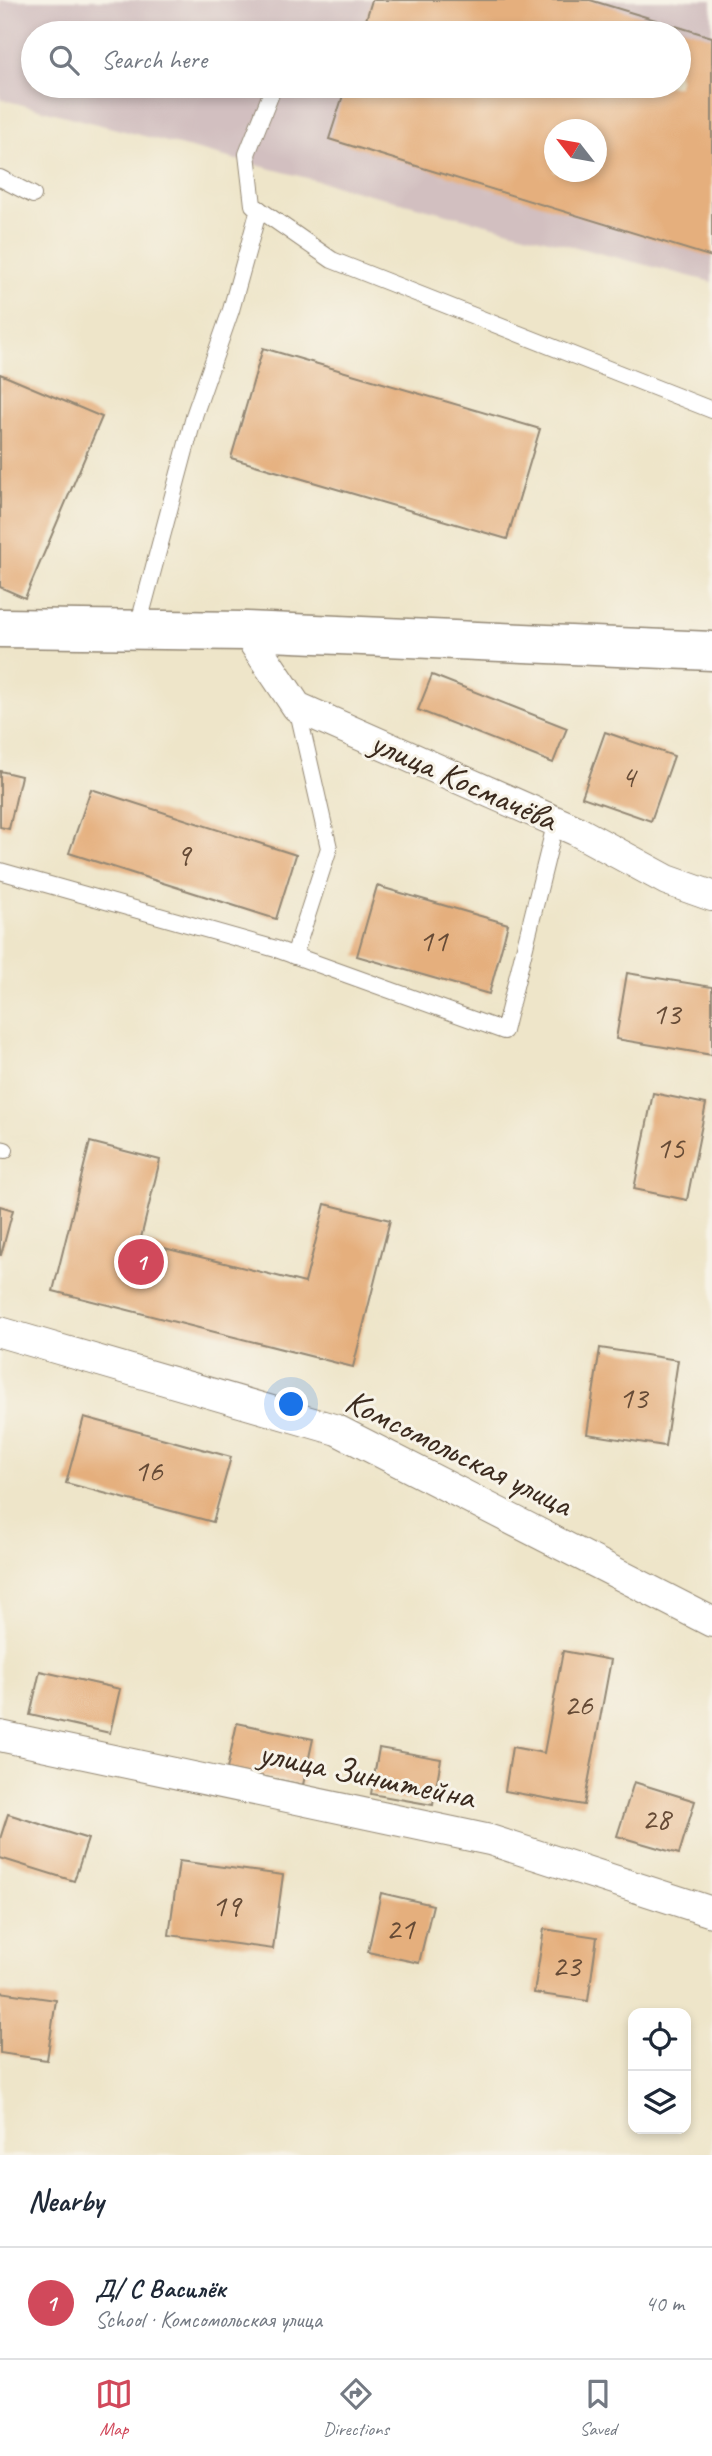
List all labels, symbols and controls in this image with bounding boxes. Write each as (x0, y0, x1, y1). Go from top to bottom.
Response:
search box (21, 21, 691, 98)
icon: search (45, 41, 83, 79)
text: Search here (101, 43, 207, 76)
north arrow (544, 119, 607, 182)
street label: улица Космачёва (362, 719, 566, 843)
house number: 4 (621, 756, 639, 797)
house number: 9 (176, 834, 193, 875)
house number: 11 (419, 920, 449, 961)
house number: 13 (652, 993, 683, 1034)
house number: 15 (656, 1127, 686, 1168)
pin: 1 (118, 1236, 164, 1288)
house number: 13 (619, 1377, 650, 1418)
street label: Комсомольская улица (338, 1378, 581, 1528)
your location (274, 1387, 308, 1421)
house number: 16 (134, 1450, 164, 1491)
house number: 26 (564, 1684, 594, 1725)
street label: улица Зинштейна (253, 1729, 481, 1820)
house number: 28 (642, 1798, 673, 1839)
house number: 19 (212, 1885, 243, 1926)
house number: 21 (386, 1908, 416, 1949)
house number: 23 (552, 1945, 583, 1986)
map controls (628, 2008, 691, 2134)
button: locate (628, 2008, 691, 2071)
button: layers (628, 2071, 691, 2134)
text: Nearby (28, 2182, 104, 2220)
text: Д/ С Василёк (95, 2272, 225, 2305)
text: 1 (46, 2289, 56, 2318)
text: 40 m (645, 2289, 684, 2318)
text: School · Комсомольская улица (95, 2305, 322, 2334)
tab: Map (95, 2375, 133, 2441)
tab: Directions (323, 2375, 389, 2441)
tab: Saved (579, 2375, 617, 2441)

